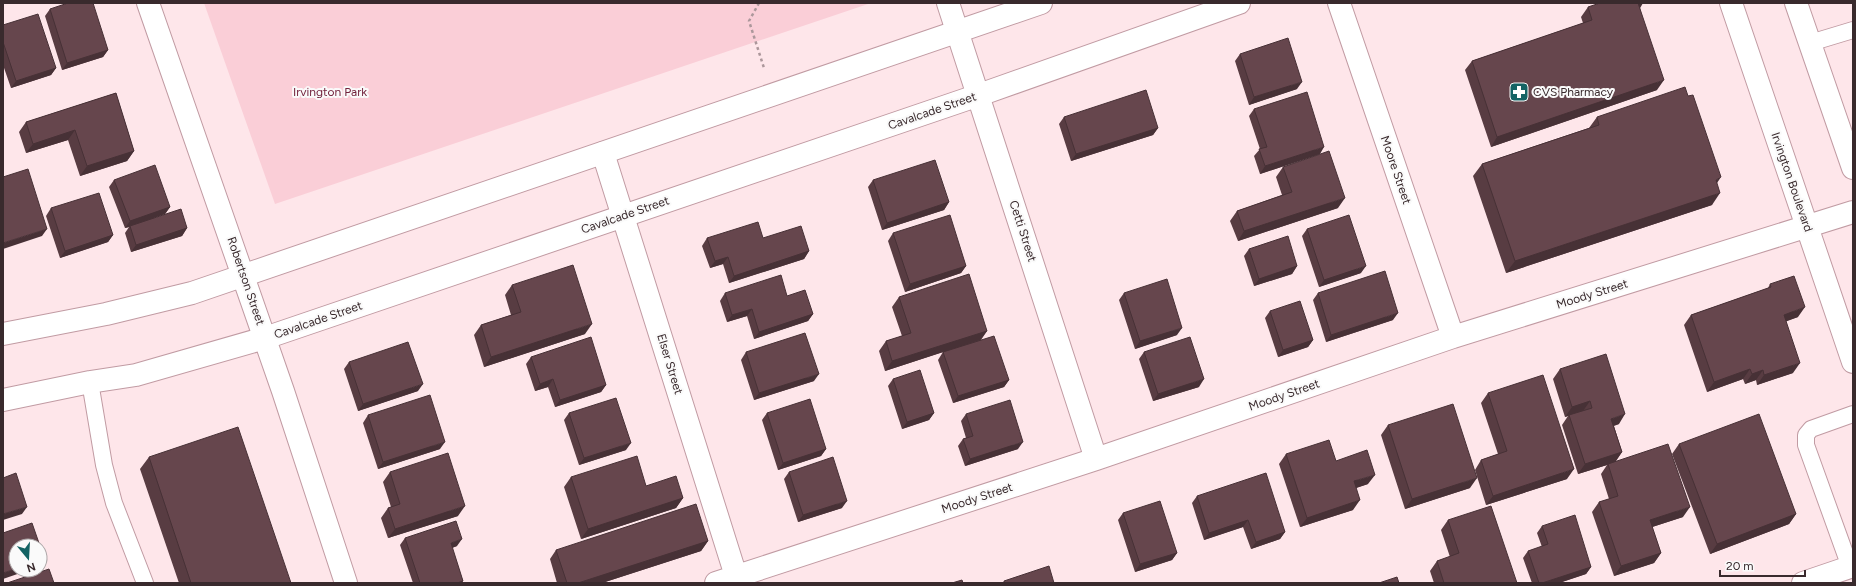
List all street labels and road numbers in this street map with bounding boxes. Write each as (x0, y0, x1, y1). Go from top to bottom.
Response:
street label: Cavalcade Street (886, 89, 978, 133)
street label: Irvington Boulevard (1768, 130, 1816, 234)
street label: Moore Street (1378, 134, 1414, 206)
street label: Cavalcade Street (579, 193, 671, 237)
street label: Cetti Street (1007, 199, 1040, 264)
street label: Robertson Street (224, 235, 268, 327)
street label: Moody Street (1555, 276, 1630, 312)
street label: Cavalcade Street (272, 298, 364, 342)
street label: Elser Street (654, 332, 686, 396)
street label: Moody Street (1247, 376, 1322, 414)
street label: Moody Street (940, 480, 1015, 516)

